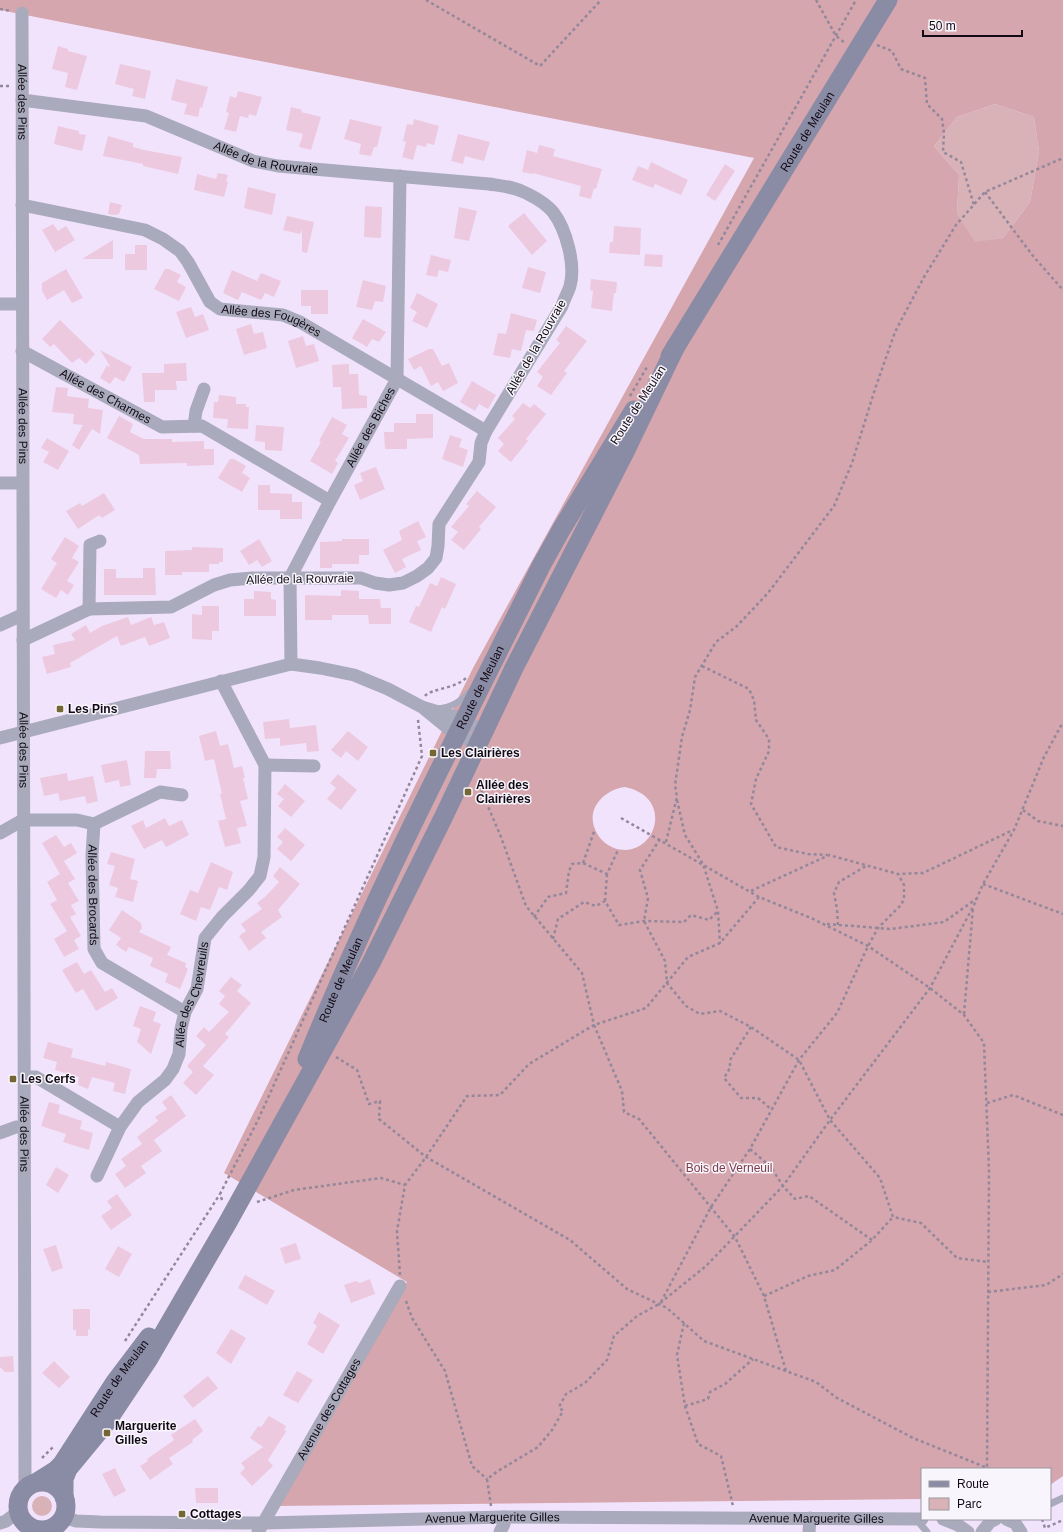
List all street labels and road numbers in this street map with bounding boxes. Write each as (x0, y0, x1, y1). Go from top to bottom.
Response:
street label: Allée des Pins (15, 64, 29, 140)
street label: Route de Meulan (777, 89, 837, 174)
street label: Allée de la Rouvraie (212, 138, 319, 176)
street label: Allée de la Rouvraie (503, 297, 569, 397)
street label: Allée des Fougères (221, 302, 324, 340)
street label: Route de Meulan (607, 363, 669, 447)
street label: Allée des Charmes (58, 366, 153, 427)
street label: Allée des Biches (343, 385, 398, 469)
street label: Allée des Pins (16, 388, 30, 464)
street label: Allée de la Rouvraie (246, 571, 354, 587)
street label: Route de Meulan (454, 643, 507, 732)
street label: Allée des Pins (16, 712, 31, 788)
street label: Allée des Brocards (85, 844, 101, 946)
street label: Route de Meulan (316, 935, 366, 1025)
street label: Allée des Chevreuils (173, 941, 211, 1048)
street label: Allée des Pins (17, 1096, 31, 1172)
street label: Route de Meulan (87, 1337, 151, 1420)
street label: Avenue des Cottages (294, 1356, 364, 1462)
street label: Avenue Marguerite Gilles (425, 1510, 560, 1526)
street label: Avenue Marguerite Gilles (749, 1511, 884, 1526)

